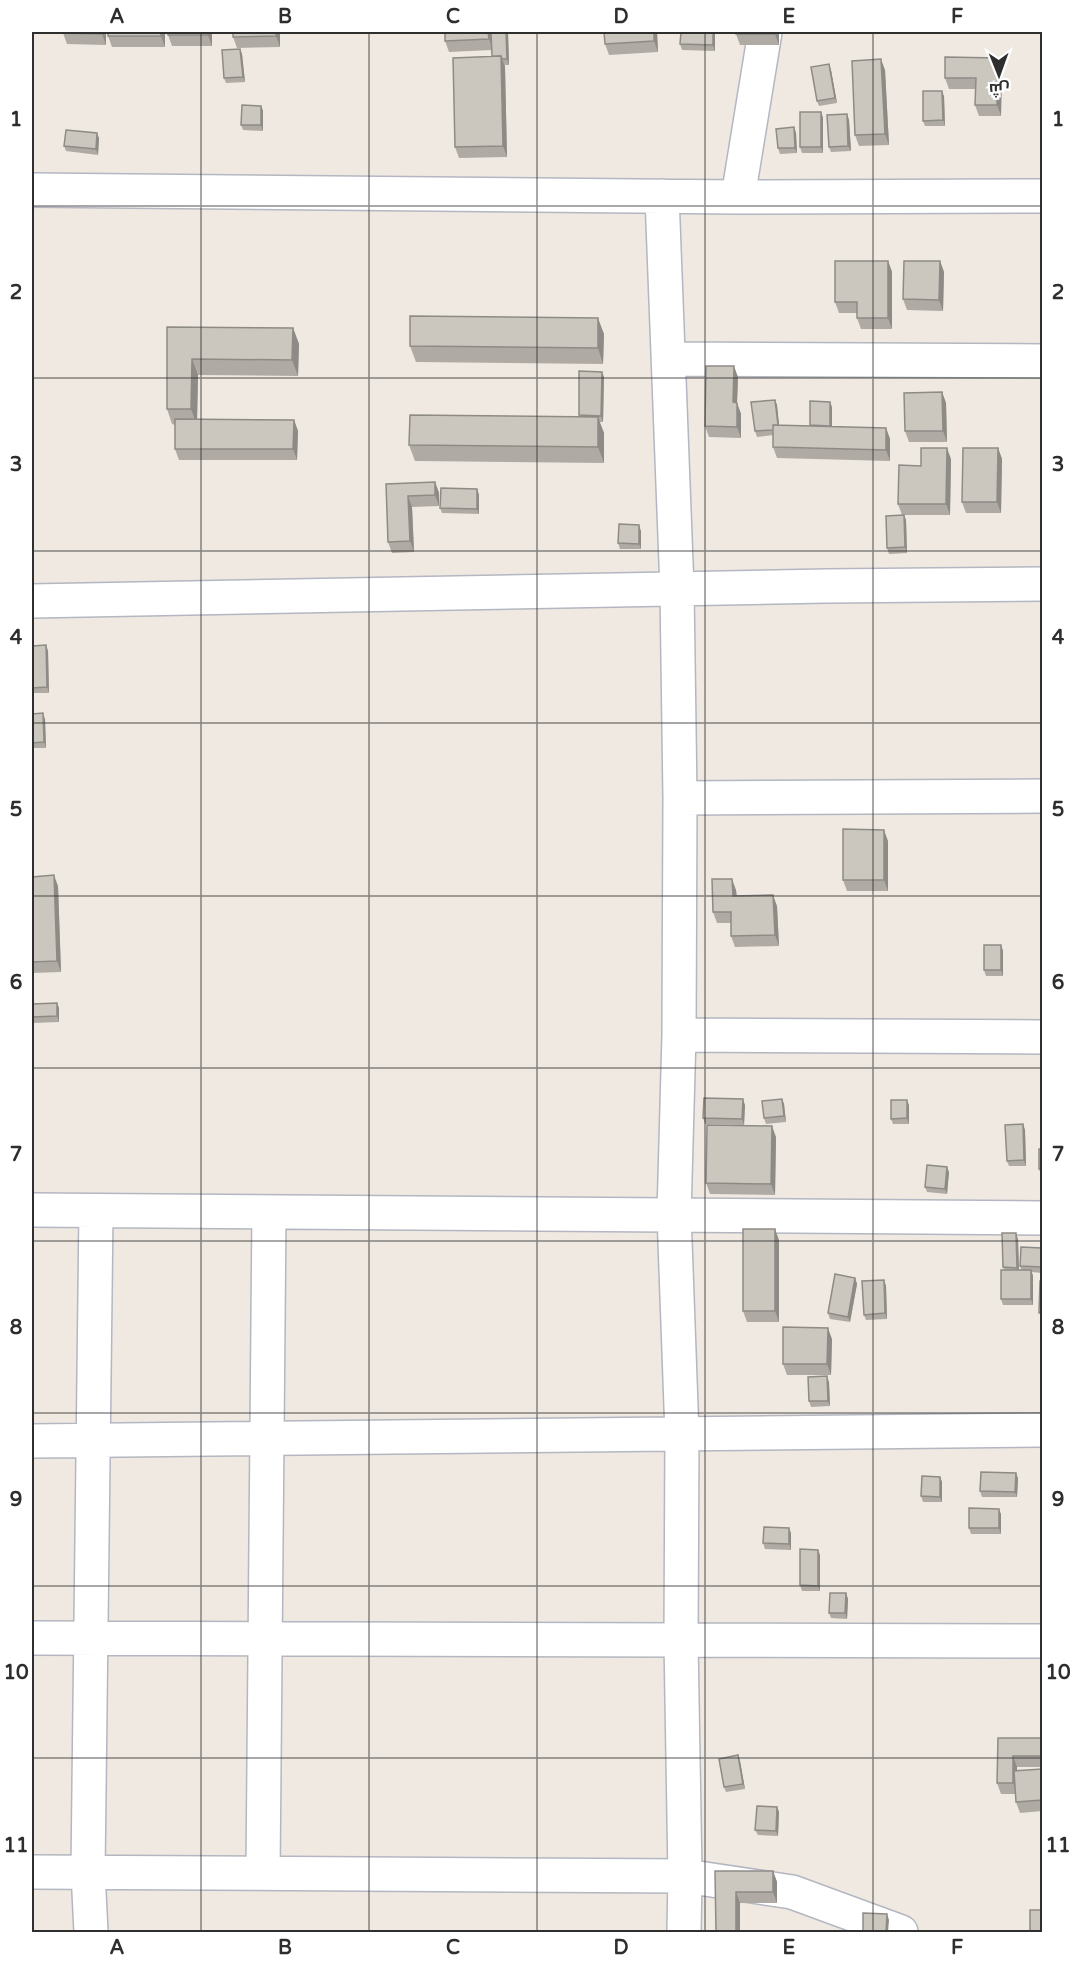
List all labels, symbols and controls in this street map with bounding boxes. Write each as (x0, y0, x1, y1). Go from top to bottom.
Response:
text: A (110, 5, 125, 29)
text: B (278, 5, 292, 29)
text: C (446, 5, 460, 29)
text: D (613, 5, 629, 29)
text: E (783, 5, 796, 29)
text: F (951, 5, 963, 29)
north arrow (969, 45, 1029, 105)
text: ش (989, 79, 1010, 99)
text: 1 (10, 108, 22, 132)
text: 1 (1052, 108, 1064, 132)
text: 2 (10, 281, 22, 305)
text: 2 (1052, 281, 1064, 305)
text: 3 (10, 453, 22, 477)
text: 3 (1052, 453, 1064, 477)
text: 4 (10, 626, 23, 650)
text: 4 (1052, 626, 1065, 650)
text: 5 (10, 798, 22, 822)
text: 5 (1052, 798, 1064, 822)
text: 6 (10, 971, 22, 995)
text: 6 (1052, 971, 1064, 995)
text: 7 (10, 1143, 22, 1167)
text: 7 (1052, 1143, 1064, 1167)
text: 8 (10, 1316, 22, 1340)
text: 8 (1052, 1316, 1064, 1340)
text: 9 (10, 1488, 22, 1512)
text: 9 (1052, 1488, 1064, 1512)
text: 10 (3, 1661, 29, 1685)
text: 10 (1045, 1661, 1071, 1685)
text: 11 (3, 1834, 29, 1858)
text: 11 (1045, 1834, 1071, 1858)
text: A (110, 1936, 125, 1960)
text: B (278, 1936, 292, 1960)
text: C (446, 1936, 460, 1960)
text: D (613, 1936, 629, 1960)
text: E (783, 1936, 796, 1960)
text: F (951, 1936, 963, 1960)

